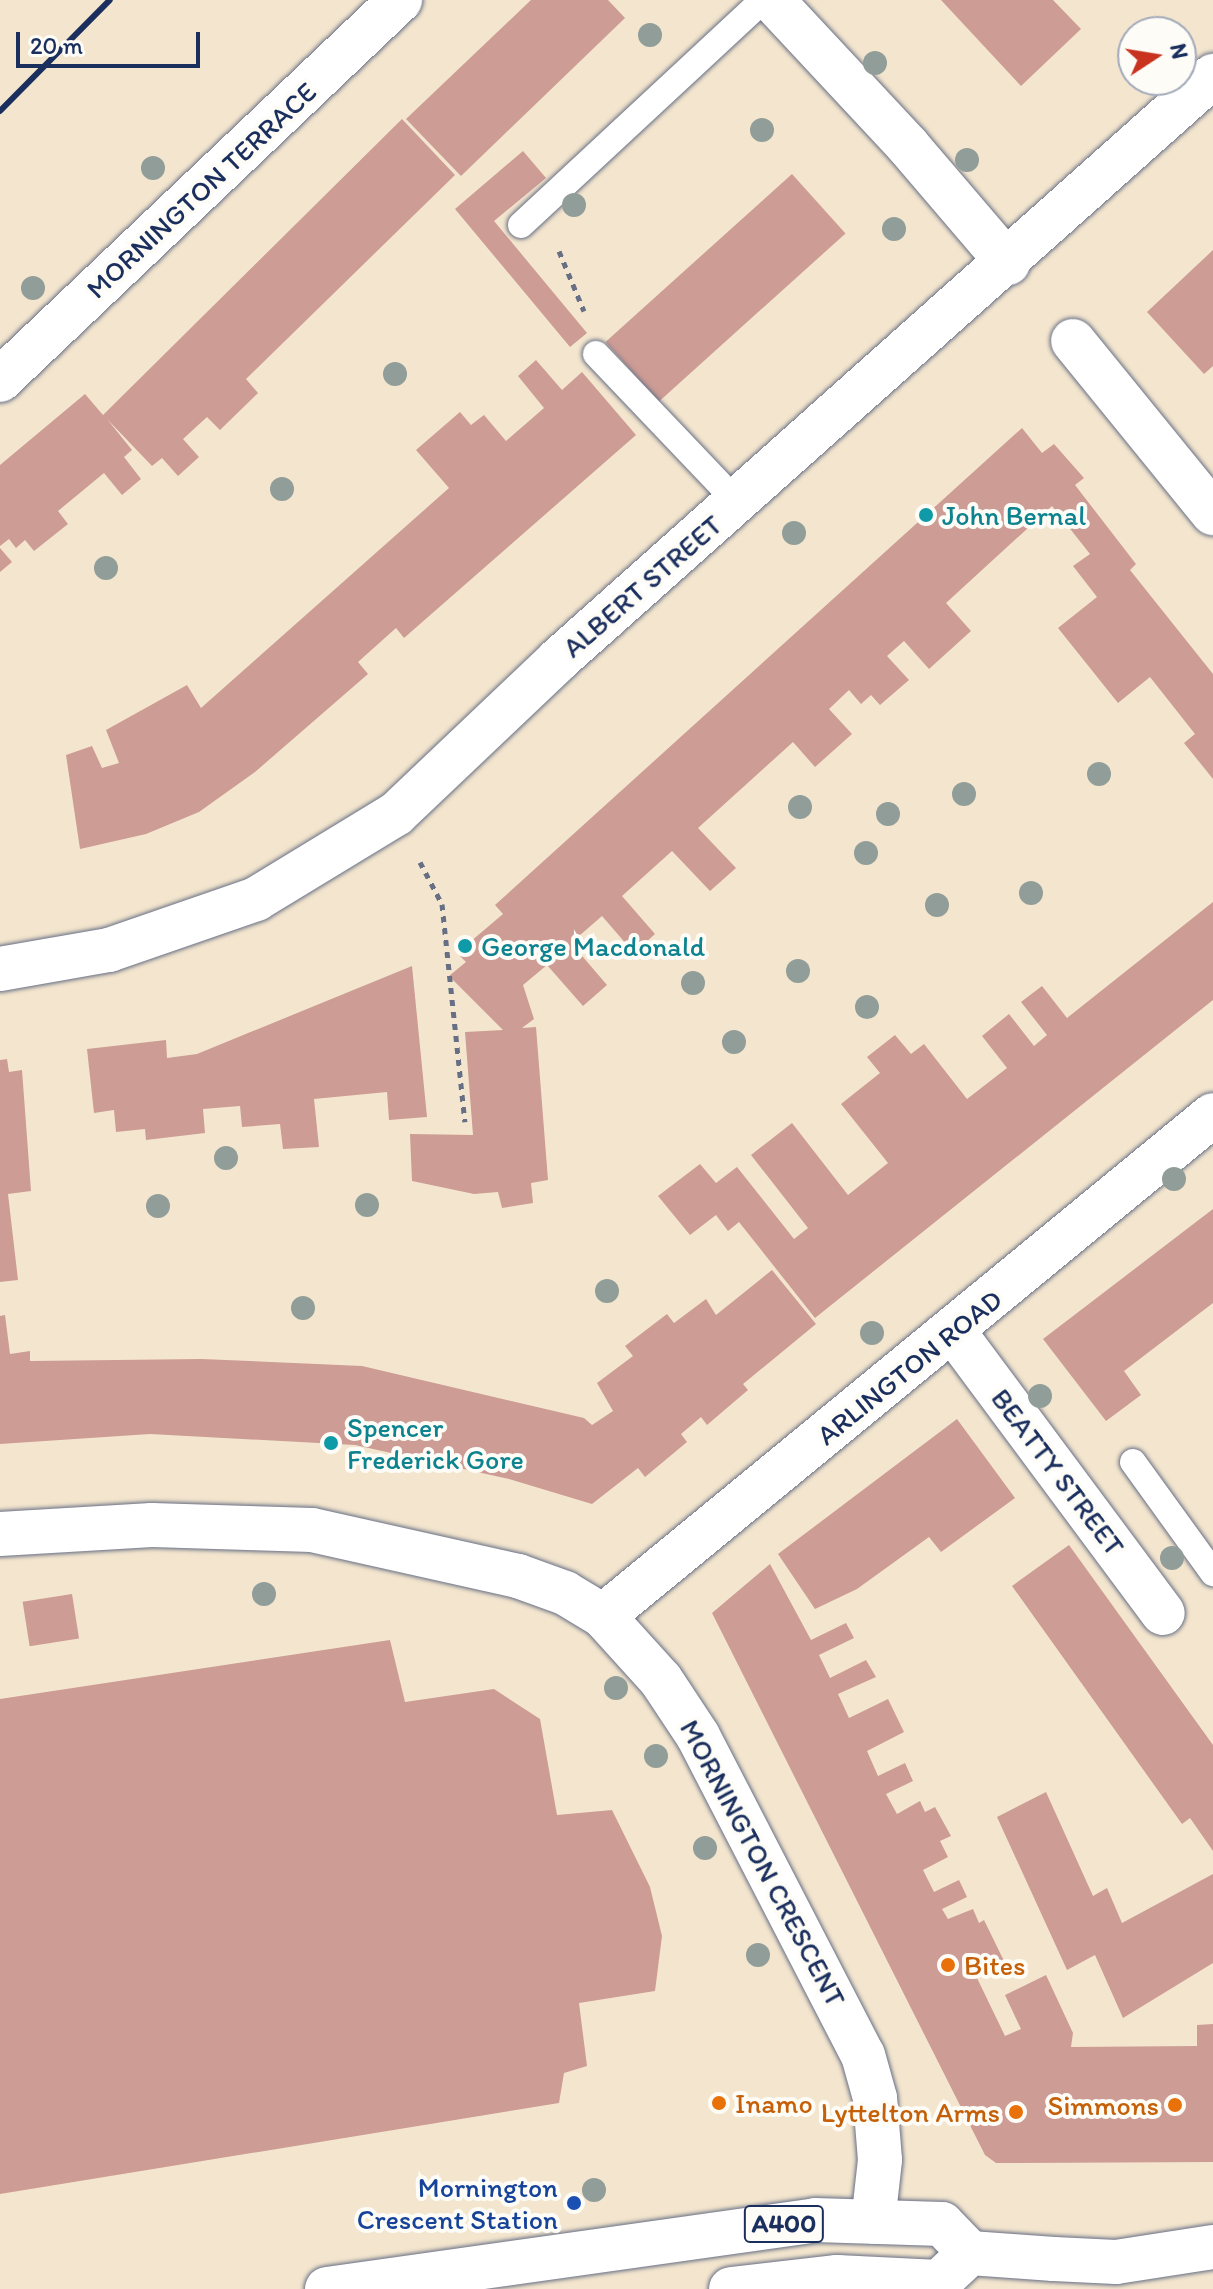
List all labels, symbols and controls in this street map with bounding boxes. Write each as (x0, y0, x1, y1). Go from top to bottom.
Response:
scale bar (20, 16, 204, 66)
north arrow (1117, 16, 1197, 96)
text: 20 m (30, 31, 83, 60)
text: N (1164, 41, 1194, 61)
street label: MORNINGTON TERRACE (79, 75, 323, 305)
place label: John Bernal (942, 498, 1085, 532)
marker: John Bernal (917, 506, 935, 524)
street label: ALBERT STREET (555, 508, 729, 664)
place label: George Macdonald (481, 929, 705, 963)
marker: George Macdonald (456, 937, 474, 955)
street label: ARLINGTON ROAD (810, 1282, 1008, 1452)
street label: BEATTY STREET (984, 1382, 1132, 1562)
place label: Spencer Frederick Gore (347, 1410, 524, 1476)
marker: Spencer Frederick Gore (322, 1434, 340, 1452)
street label: MORNINGTON CRESCENT (673, 1714, 853, 2012)
place label: Bites (964, 1948, 1026, 1982)
marker: Bites (939, 1956, 957, 1974)
place label: Inamo (735, 2086, 813, 2120)
place label: Simmons (1047, 2088, 1159, 2122)
marker: Inamo (710, 2094, 728, 2112)
place label: Lyttelton Arms (821, 2095, 1000, 2129)
marker: Simmons (1166, 2096, 1184, 2114)
marker: Lyttelton Arms (1007, 2103, 1025, 2121)
place label: Mornington Crescent Station (356, 2170, 558, 2236)
marker: Mornington Crescent Station (565, 2194, 583, 2212)
road number: A400 (742, 2202, 826, 2246)

